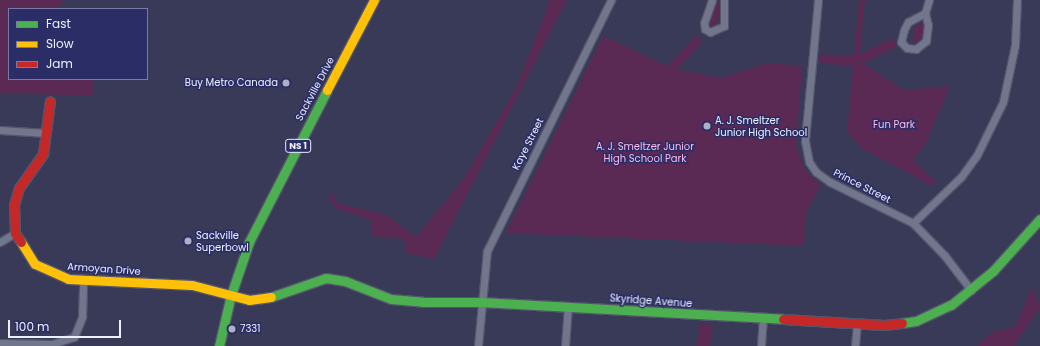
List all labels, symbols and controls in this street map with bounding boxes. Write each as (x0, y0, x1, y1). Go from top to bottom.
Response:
legend (8, 8, 148, 80)
text: Fast (46, 15, 71, 32)
text: Slow (46, 35, 74, 52)
text: Jam (46, 55, 73, 72)
street label: Sackville Drive (293, 55, 337, 123)
place label: Buy Metro Canada (185, 77, 278, 89)
marker: Buy Metro Canada (281, 78, 291, 88)
place label: A. J. Smeltzer Junior High School (715, 114, 807, 138)
street label: Kaye Street (510, 116, 546, 172)
park label: Fun Park (873, 119, 915, 131)
marker: A. J. Smeltzer Junior High School (702, 121, 712, 131)
road number: NS 1 (285, 139, 311, 153)
park label: A. J. Smeltzer Junior High School Park (596, 140, 694, 164)
street label: Prince Street (831, 166, 893, 206)
place label: Sackville Superbowl (196, 229, 249, 252)
marker: Sackville Superbowl (183, 236, 193, 246)
street label: Armoyan Drive (67, 260, 141, 278)
street label: Skyridge Avenue (609, 292, 693, 310)
scale bar (10, 312, 123, 338)
text: 100 m (15, 318, 49, 335)
place label: 7331 (240, 323, 260, 335)
marker: 7331 (227, 324, 237, 334)

